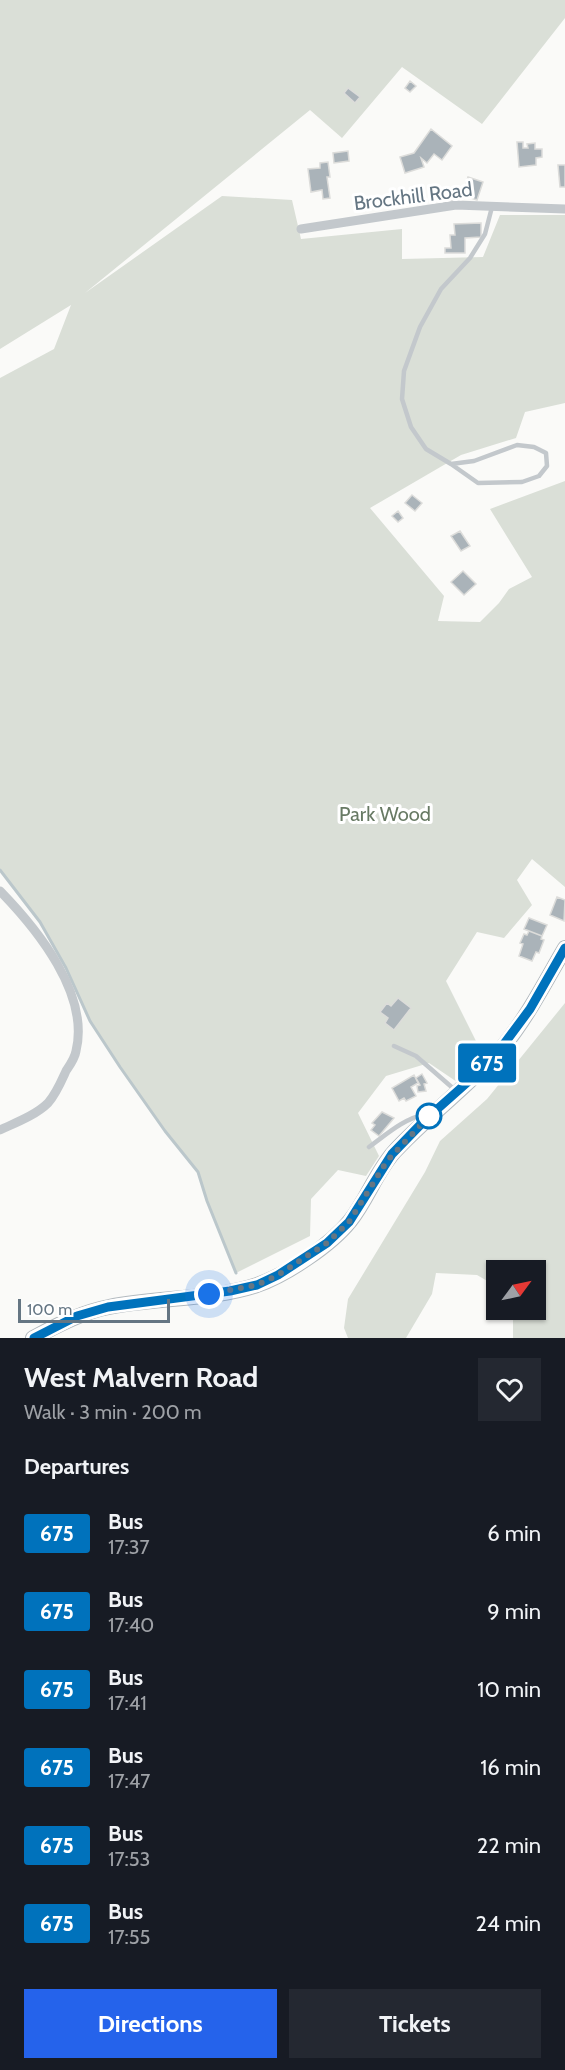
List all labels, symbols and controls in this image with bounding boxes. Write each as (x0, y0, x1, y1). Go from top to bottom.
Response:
street label: Brockhill Road (352, 177, 474, 215)
park label: Park Wood (339, 802, 431, 826)
line badge: 675 (452, 1044, 522, 1082)
text: 675 (470, 1051, 504, 1076)
unlabelled marker (416, 1103, 442, 1129)
north arrow (486, 1260, 546, 1320)
map controls (486, 1260, 546, 1320)
your location (194, 1279, 224, 1309)
scale bar (18, 1296, 170, 1324)
text: 100 m (27, 1300, 72, 1319)
button: heart (478, 1358, 541, 1421)
text: West Malvern Road (24, 1360, 258, 1394)
text: Walk · 3 min · 200 m (24, 1400, 202, 1424)
text: Departures (24, 1453, 129, 1480)
text: Bus (108, 1508, 143, 1535)
text: 6 min (487, 1520, 541, 1547)
text: 675 (40, 1521, 74, 1546)
text: 17:37 (108, 1535, 150, 1559)
text: Bus (108, 1586, 143, 1613)
text: 9 min (487, 1598, 541, 1625)
text: 675 (40, 1599, 74, 1624)
text: 17:40 (108, 1613, 154, 1637)
text: Bus (108, 1664, 143, 1691)
text: 10 min (477, 1676, 541, 1703)
text: 675 (40, 1677, 74, 1702)
text: 17:41 (108, 1691, 147, 1715)
text: Bus (108, 1742, 143, 1769)
text: 16 min (480, 1754, 541, 1781)
text: 675 (40, 1755, 74, 1780)
text: 17:47 (108, 1769, 150, 1793)
text: Bus (108, 1820, 143, 1847)
text: 22 min (477, 1832, 541, 1859)
text: 675 (40, 1833, 74, 1858)
text: 17:53 (108, 1847, 150, 1871)
text: Bus (108, 1898, 143, 1925)
text: 24 min (476, 1910, 541, 1937)
text: 675 (40, 1911, 74, 1936)
text: 17:55 (108, 1925, 150, 1949)
button: Directions (24, 1989, 277, 2058)
button: Tickets (289, 1989, 541, 2058)

